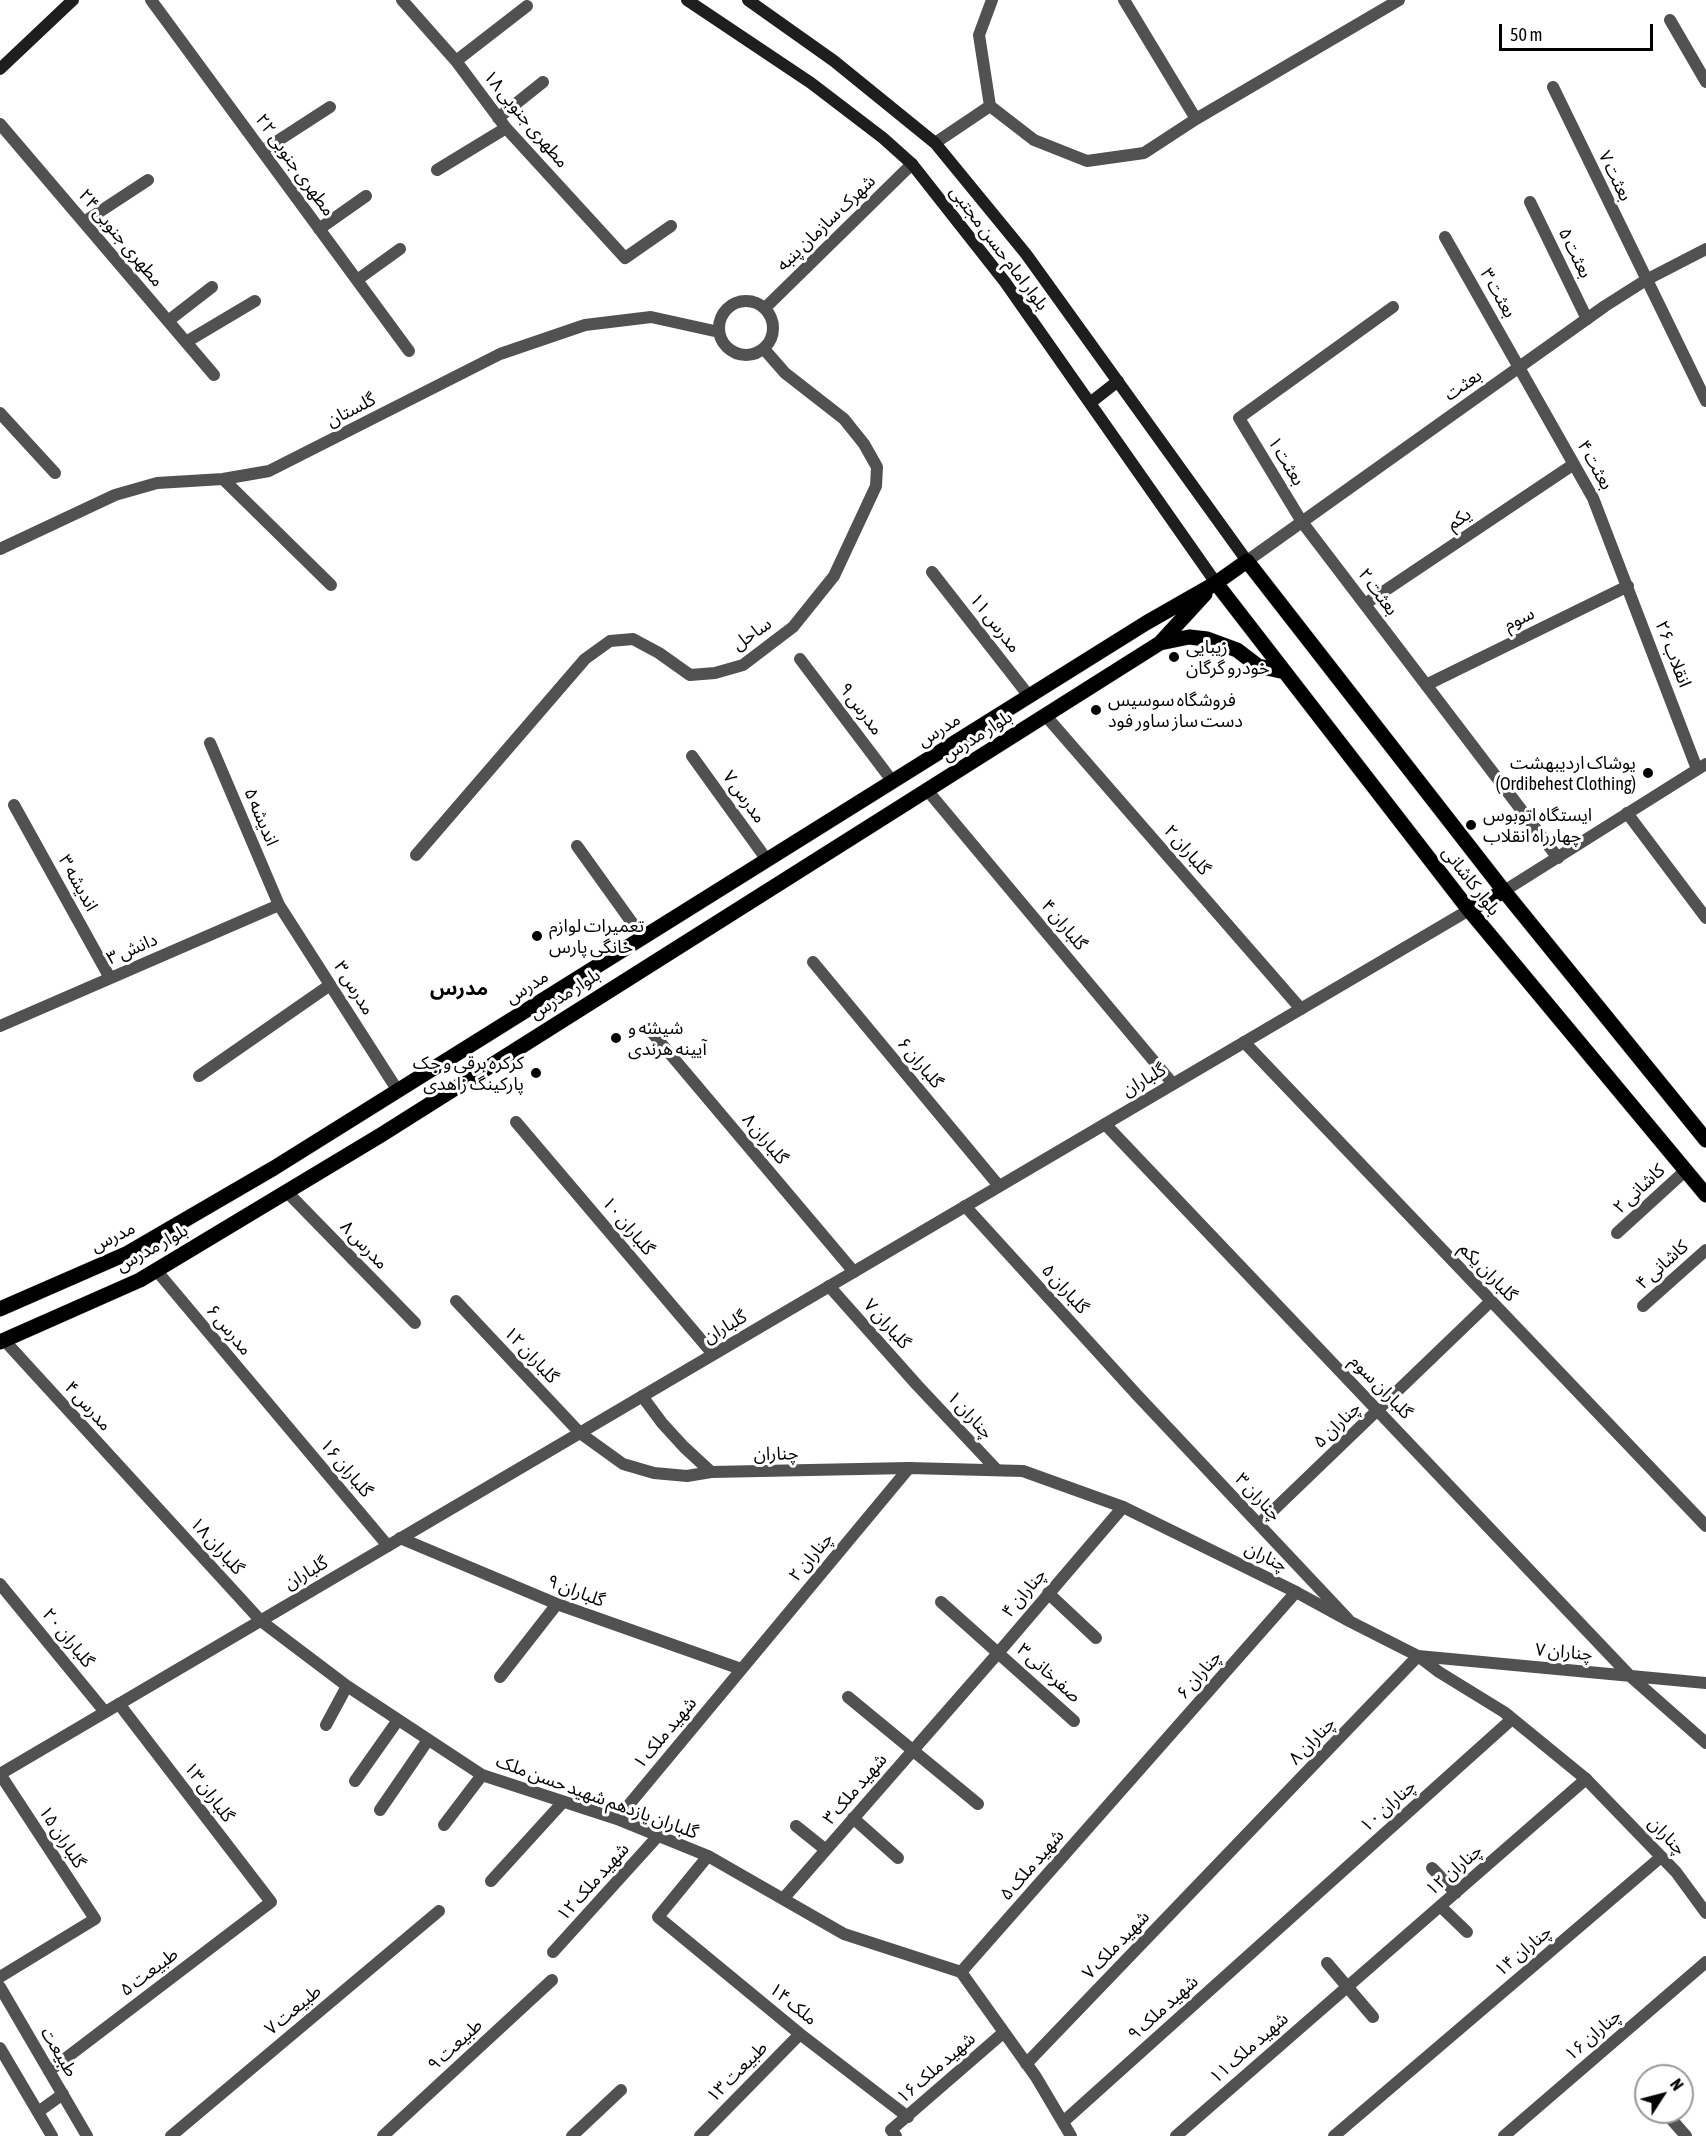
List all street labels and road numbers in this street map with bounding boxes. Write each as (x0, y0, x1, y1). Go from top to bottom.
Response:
street label: ۱۸ مطهری جنوبی (479, 66, 573, 172)
street label: مطهری جنوبی ۲۲ (251, 110, 339, 220)
street label: ۷ بعثت (1594, 147, 1636, 205)
street label: شهرک سازمان پنبه (772, 170, 880, 276)
street label: بلوار امام حسن مجتبی (945, 181, 1053, 315)
street label: مطهری جنوبی ۲۴ (74, 185, 168, 291)
street label: ۵ بعثت (1554, 224, 1596, 282)
street label: ۳ بعثت (1476, 264, 1520, 322)
street label: بعثت (1440, 365, 1486, 405)
street label: گلستان (323, 388, 379, 432)
street label: ۱ بعثت (1263, 433, 1309, 489)
street label: ۴ بعثت (1573, 436, 1617, 494)
street label: یکم (1443, 503, 1475, 535)
street label: ۲ بعثت (1353, 564, 1403, 620)
street label: مدرس ۱۱ (965, 589, 1025, 657)
street label: سوم (1500, 602, 1538, 636)
street label: ساحل (728, 613, 776, 655)
street label: انقلاب ۲۶ (1650, 618, 1696, 690)
street label: مدرس ۹ (834, 679, 888, 739)
street label: بلوار مدرس (938, 706, 1016, 766)
street label: مدرس (913, 708, 965, 752)
street label: مدرس ۷ (718, 767, 770, 827)
street label: اندیشه ۵ (239, 785, 283, 849)
street label: گلباران ۲ (1159, 820, 1215, 880)
street label: بلوار کاشانی (1437, 842, 1505, 920)
street label: اندیشه ۳ (54, 851, 102, 915)
street label: گلباران ۴ (1037, 895, 1091, 955)
street label: دانش ۳ (103, 929, 161, 969)
street label: مدرس ۳ (329, 957, 379, 1019)
street label: بلوار مدرس (526, 964, 604, 1024)
street label: مدرس (501, 965, 553, 1009)
street label: گلباران ۶ (893, 1033, 947, 1093)
street label: گلباران (1118, 1059, 1170, 1101)
street label: گلباران ۸ (738, 1109, 792, 1169)
street label: ۲ کاشانی (1609, 1160, 1669, 1218)
street label: گلباران ۱۰ (597, 1192, 659, 1260)
street label: مدرس ۸ (336, 1216, 392, 1274)
street label: مدرس (87, 1217, 139, 1257)
street label: بلوار مدرس (112, 1219, 192, 1277)
street label: ۴ کاشانی (1631, 1236, 1693, 1294)
street label: گلباران یکم (1454, 1238, 1522, 1306)
street label: گلباران ۵ (1037, 1260, 1093, 1318)
street label: ۷ گلباران (859, 1295, 915, 1353)
street label: مدرس ۶ (202, 1300, 256, 1360)
street label: گلباران (699, 1306, 751, 1348)
street label: گلباران ۱۲ (499, 1322, 563, 1388)
street label: گلباران سوم (1345, 1350, 1417, 1424)
street label: مدرس ۴ (60, 1377, 116, 1435)
street label: چناران ۱ (942, 1387, 998, 1443)
street label: ۵ چناران (1309, 1397, 1365, 1453)
street label: گلباران ۱۶ (315, 1434, 377, 1502)
street label: چناران (753, 1443, 799, 1465)
street label: چناران ۳ (1230, 1469, 1286, 1525)
street label: گلباران ۱۸ (186, 1513, 248, 1579)
street label: ۲ چناران (784, 1528, 838, 1586)
street label: چناران (1241, 1537, 1291, 1577)
street label: گلباران (280, 1552, 332, 1594)
street label: ۴ چناران (997, 1564, 1051, 1622)
street label: ۹ گلباران (544, 1570, 608, 1612)
street label: گلباران ۲۰ (38, 1604, 98, 1672)
street label: صفرخانی ۳ (1013, 1639, 1085, 1707)
street label: چناران ۷ (1534, 1639, 1594, 1665)
street label: چناران ۶ (1172, 1646, 1226, 1704)
street label: ۱ شهید ملک (629, 1693, 701, 1773)
street label: چناران ۸ (1284, 1713, 1340, 1769)
street label: ۳ شهید ملک (818, 1749, 892, 1829)
street label: گلباران یازدهم شهید حسن ملک (493, 1750, 701, 1844)
street label: ۱۳ گلباران (179, 1758, 239, 1826)
street label: چناران ۱۰ (1356, 1775, 1420, 1837)
street label: گلباران ۱۵ (34, 1802, 90, 1872)
street label: چناران (1644, 1812, 1690, 1860)
street label: شهید ملک ۵ (995, 1825, 1069, 1905)
street label: ۱۲ شهید ملک (552, 1839, 634, 1925)
street label: چناران ۱۲ (1421, 1840, 1487, 1900)
street label: شهید ملک ۷ (1078, 1906, 1154, 1984)
street label: چناران ۱۴ (1490, 1921, 1556, 1981)
street label: ۵ طبیعت (116, 1943, 182, 2001)
street label: شهید ملک ۹ (1123, 1971, 1203, 2045)
street label: ملک ۱۴ (765, 1978, 821, 2030)
street label: طبیعت ۷ (260, 1980, 326, 2040)
street label: چناران ۱۶ (1560, 2005, 1626, 2065)
street label: شهید ملک ۱۱ (1205, 2008, 1293, 2088)
street label: طبیعت ۹ (423, 2014, 487, 2076)
street label: طبیعت (36, 2023, 82, 2081)
street label: شهید ملک ۱۶ (892, 2028, 980, 2108)
street label: طبیعت ۱۳ (702, 2037, 772, 2107)

